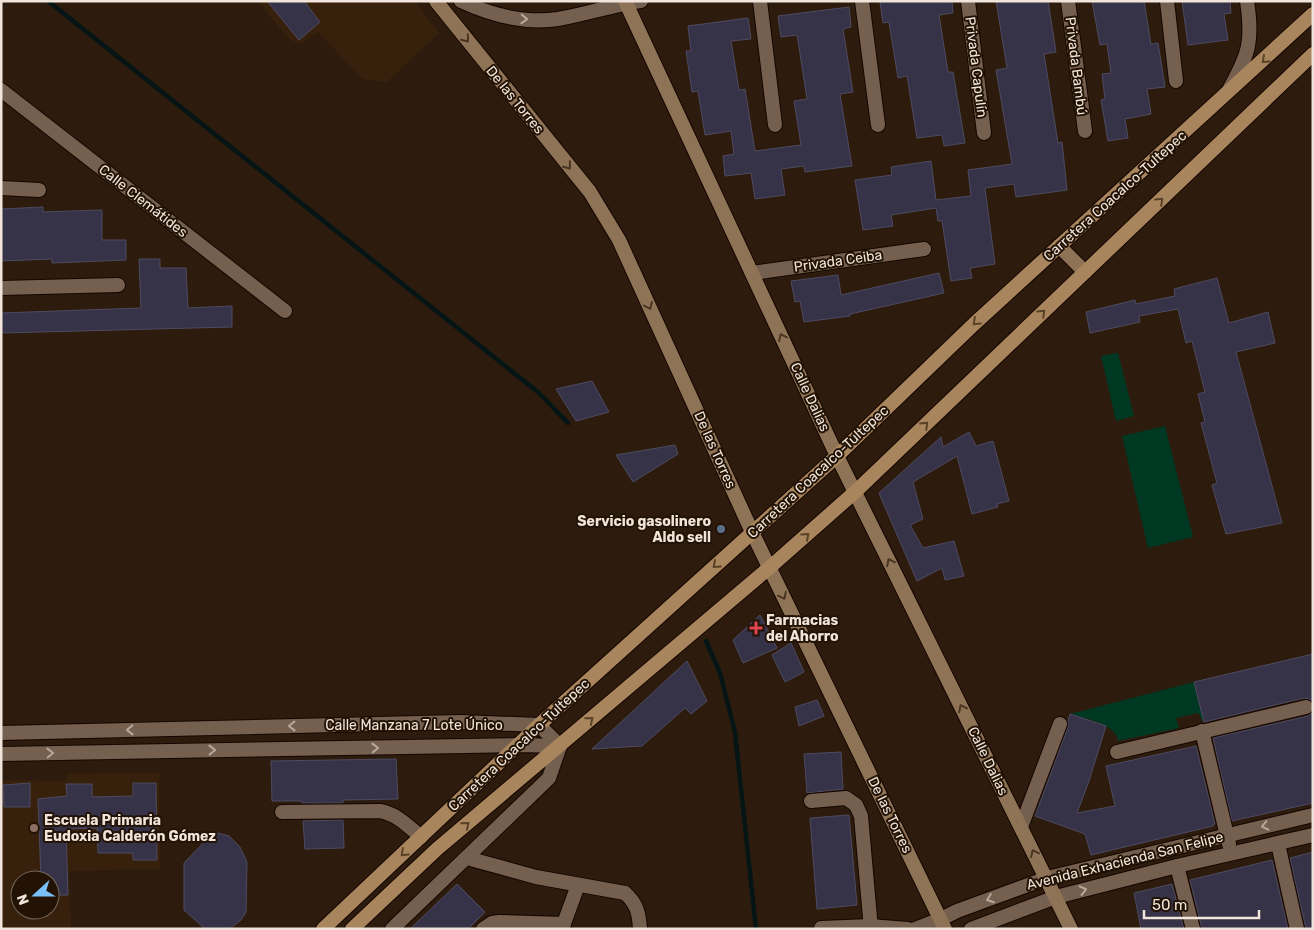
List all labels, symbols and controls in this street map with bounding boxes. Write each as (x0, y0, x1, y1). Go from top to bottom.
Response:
one-way arrow (520, 14, 528, 25)
street label: Privada Capulín (961, 16, 991, 118)
street label: Privada Bambú (1062, 16, 1090, 116)
one-way arrow (461, 33, 469, 42)
one-way arrow (1261, 54, 1270, 63)
street label: De las Torres (482, 63, 548, 137)
street label: Carretera Coacalco-Tultepec (1040, 127, 1190, 265)
one-way arrow (563, 160, 572, 169)
street label: Calle Clemátides (95, 161, 191, 241)
one-way arrow (1154, 198, 1163, 207)
street label: Privada Ceiba (793, 246, 883, 276)
one-way arrow (643, 301, 653, 310)
one-way arrow (1037, 310, 1046, 319)
one-way arrow (973, 316, 982, 325)
one-way arrow (777, 333, 788, 342)
street label: Calle Dalias (787, 360, 833, 434)
street label: Carretera Coacalco-Tultepec (744, 402, 892, 542)
street label: De las Torres (690, 409, 740, 491)
one-way arrow (919, 422, 928, 431)
place label: Servicio gasolinero Aldo sell (577, 513, 711, 546)
marker: Servicio gasolinero Aldo sell (715, 523, 727, 535)
one-way arrow (800, 533, 809, 542)
one-way arrow (886, 558, 896, 567)
one-way arrow (713, 559, 722, 568)
one-way arrow (777, 591, 787, 600)
place label: Farmacias del Ahorro (766, 612, 839, 645)
marker: Farmacias del Ahorro (750, 622, 762, 634)
street label: Carretera Coacalco-Tultepec (445, 675, 593, 815)
one-way arrow (958, 704, 968, 713)
street label: Calle Manzana 7 Lote Único (325, 716, 503, 734)
one-way arrow (584, 718, 593, 726)
one-way arrow (288, 721, 296, 731)
street label: Calle Dalias (964, 724, 1012, 798)
one-way arrow (125, 725, 133, 735)
one-way arrow (371, 742, 379, 753)
one-way arrow (209, 745, 217, 755)
one-way arrow (46, 748, 54, 758)
street label: De las Torres (864, 774, 916, 856)
place label: Escuela Primaria Eudoxia Calderón Gómez (44, 812, 216, 845)
one-way arrow (1261, 820, 1270, 831)
marker: Escuela Primaria Eudoxia Calderón Gómez (28, 822, 40, 834)
one-way arrow (460, 823, 469, 831)
street label: Avenida Exhacienda San Felipe (1025, 828, 1225, 894)
one-way arrow (400, 847, 409, 856)
one-way arrow (1030, 849, 1040, 858)
north arrow (10, 870, 60, 920)
one-way arrow (1078, 885, 1087, 896)
scale bar (1144, 888, 1259, 920)
text: N (14, 892, 33, 907)
one-way arrow (986, 893, 995, 903)
text: 50 m (1152, 896, 1187, 914)

